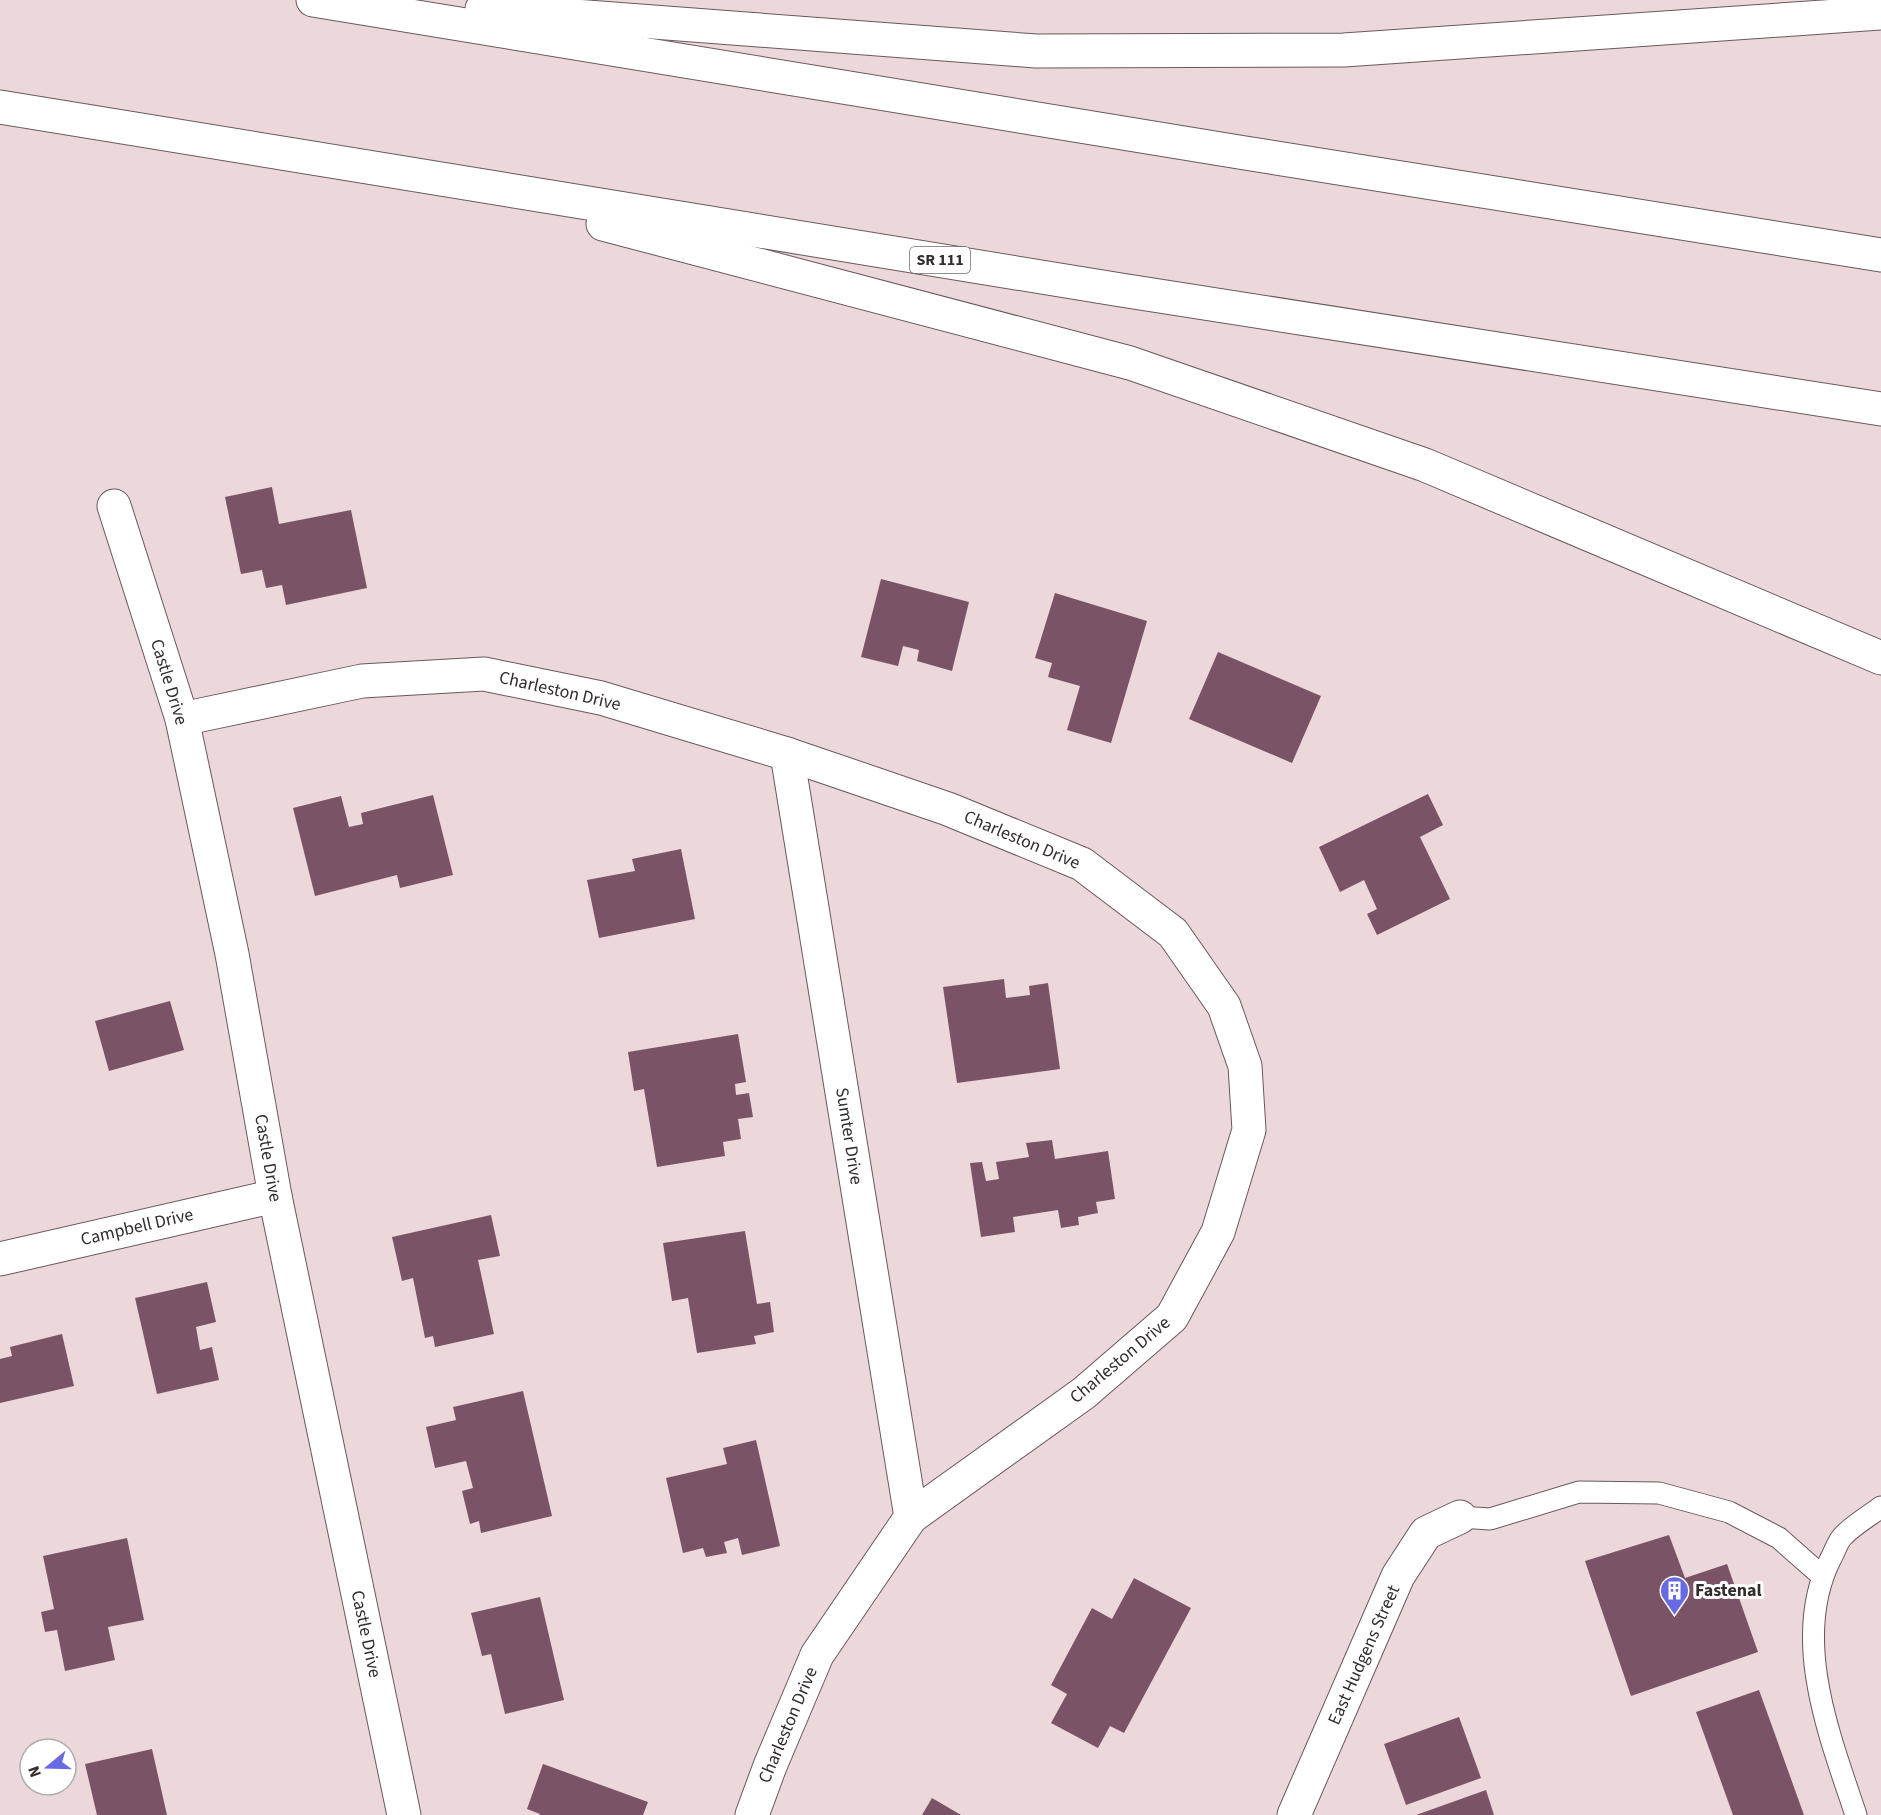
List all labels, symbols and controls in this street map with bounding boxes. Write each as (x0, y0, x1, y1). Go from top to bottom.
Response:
road number: SR 111 (910, 247, 970, 273)
street label: Castle Drive (144, 636, 194, 728)
street label: Charleston Drive (497, 665, 623, 717)
street label: Charleston Drive (960, 804, 1084, 876)
street label: Sumter Drive (829, 1086, 869, 1186)
street label: Castle Drive (248, 1112, 288, 1204)
street label: Campbell Drive (78, 1202, 196, 1252)
street label: Charleston Drive (1064, 1310, 1176, 1409)
building icon: Fastenal (1658, 1574, 1690, 1616)
place label: Fastenal (1695, 1578, 1762, 1603)
street label: East Hudgens Street (1322, 1581, 1406, 1729)
street label: Castle Drive (345, 1588, 387, 1680)
street label: Charleston Drive (752, 1663, 824, 1787)
north arrow (18, 1737, 78, 1797)
text: N (23, 1763, 47, 1780)

